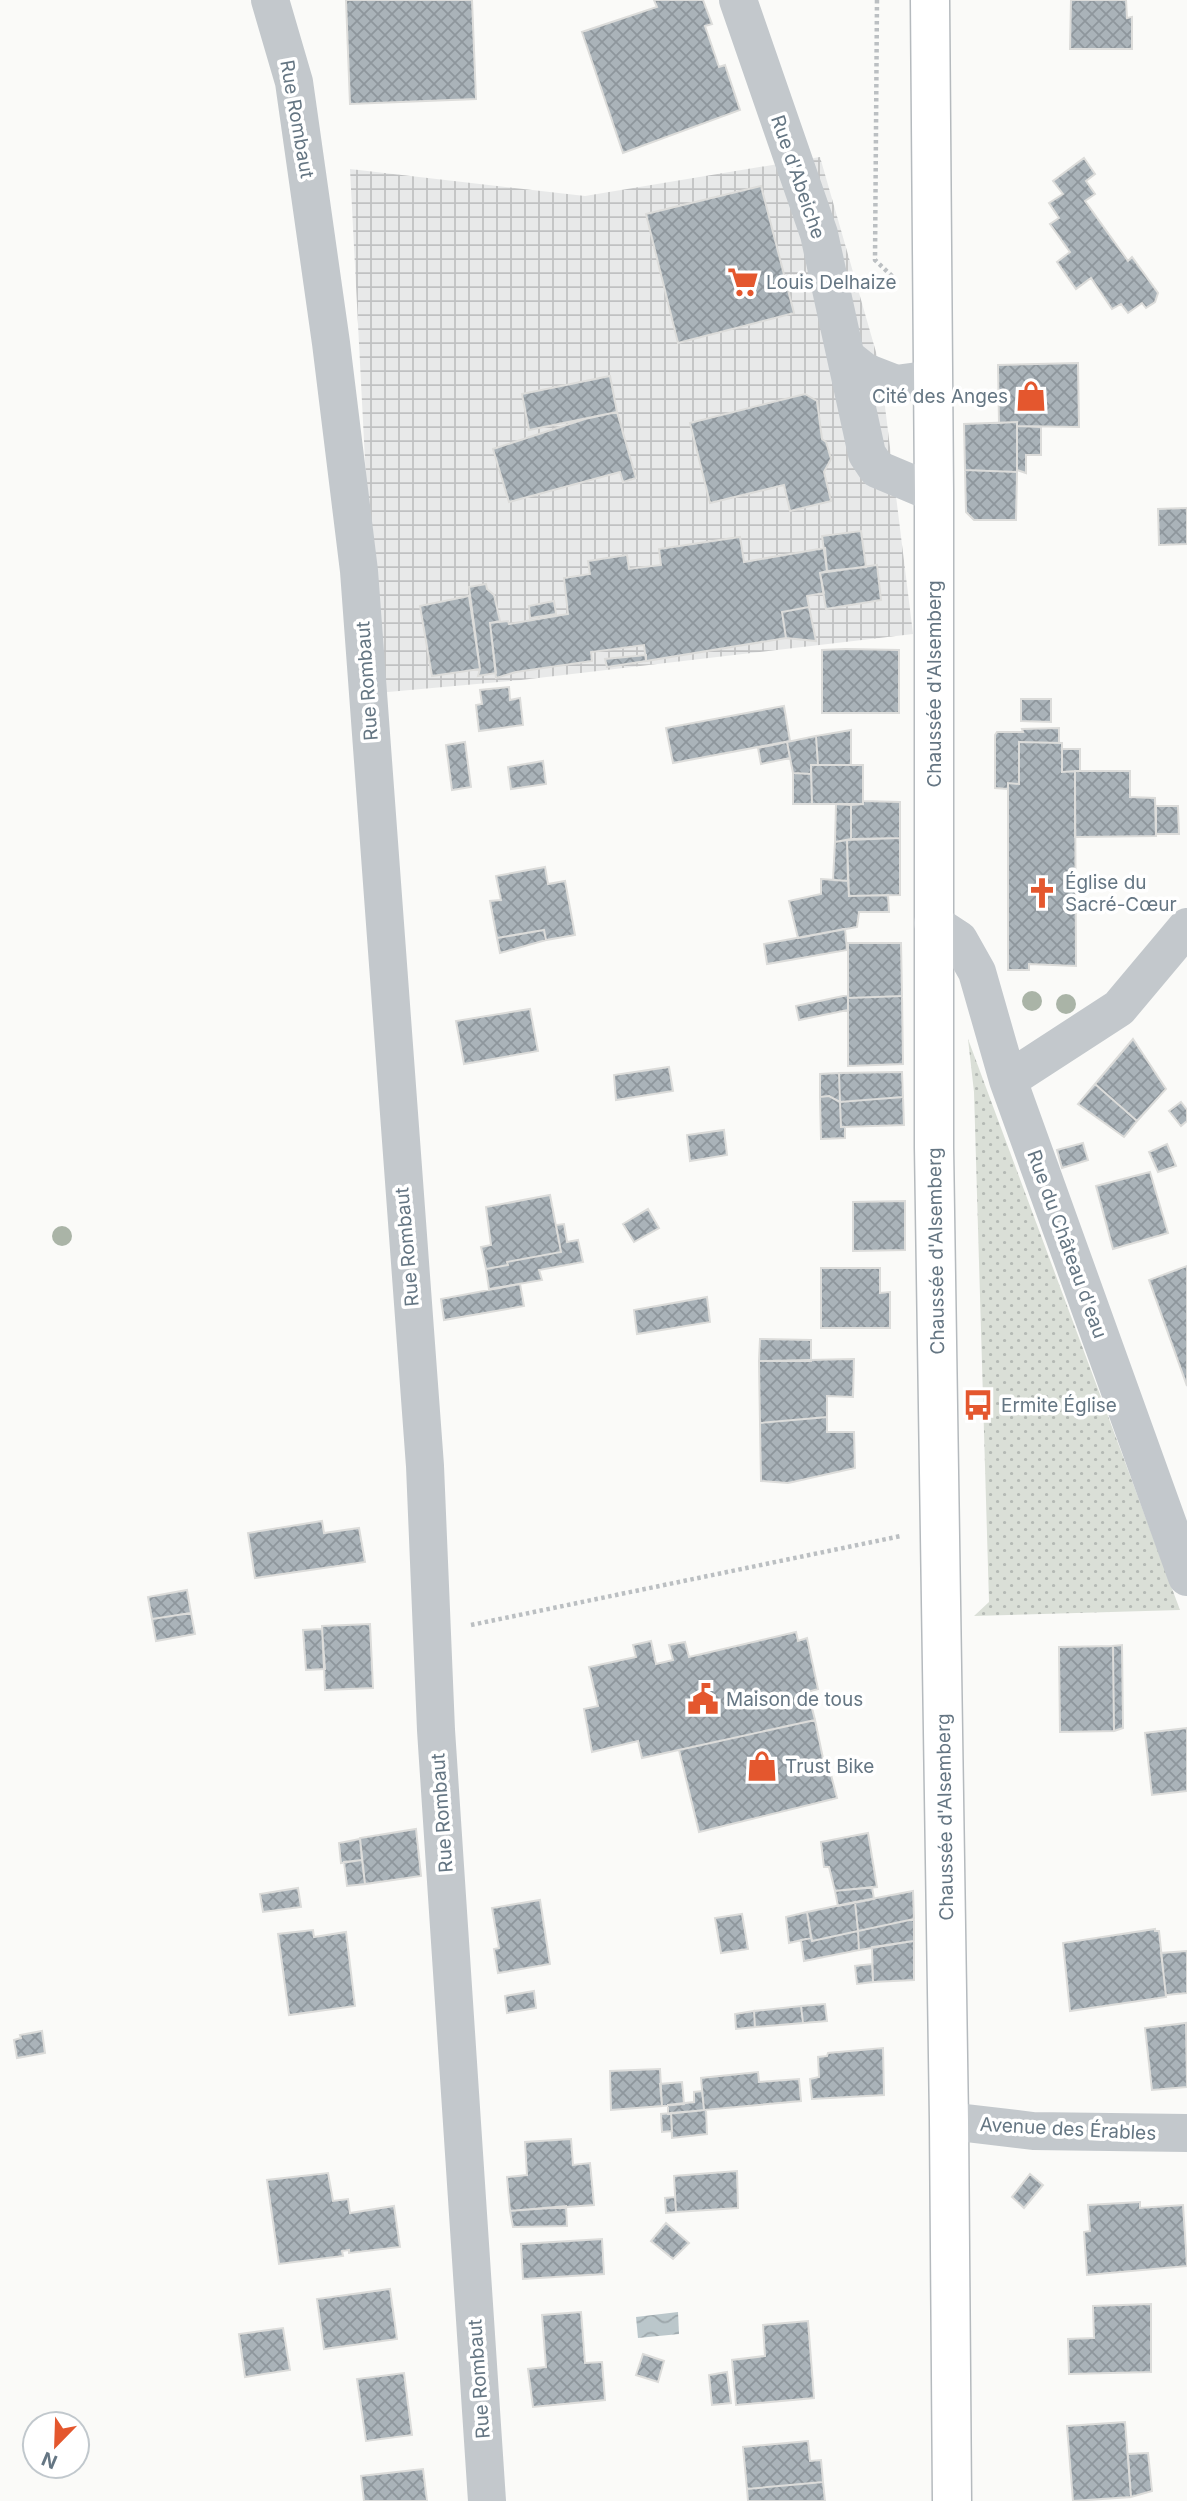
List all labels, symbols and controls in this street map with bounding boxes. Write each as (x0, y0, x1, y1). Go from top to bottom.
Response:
street label: Rue Rombaut (275, 58, 319, 180)
street label: Rue d'Abeiche (766, 112, 830, 242)
supermarket icon: Louis Delhaize (726, 265, 760, 299)
place label: Louis Delhaize (766, 271, 897, 294)
shop icon: Cité des Anges (1014, 379, 1048, 413)
place label: Cité des Anges (872, 385, 1008, 408)
street label: Chaussée d'Alsemberg (923, 580, 946, 788)
street label: Rue Rombaut (351, 620, 383, 742)
place label: Église du Sacré-Cœur (1065, 870, 1177, 916)
church icon: Église du Sacré-Cœur (1025, 876, 1059, 910)
street label: Chaussée d'Alsemberg (923, 1147, 949, 1355)
street label: Rue du Château d'eau (1022, 1147, 1112, 1341)
street label: Rue Rombaut (390, 1186, 424, 1308)
bus stop icon: Ermite Église (961, 1388, 995, 1422)
place label: Ermite Église (1001, 1393, 1117, 1417)
public building icon: Maison de tous (686, 1682, 720, 1716)
place label: Maison de tous (726, 1688, 863, 1711)
street label: Chaussée d'Alsemberg (932, 1713, 958, 1921)
shop icon: Trust Bike (745, 1749, 779, 1783)
street label: Rue Rombaut (426, 1752, 458, 1874)
place label: Trust Bike (785, 1755, 874, 1778)
street label: Avenue des Érables (979, 2112, 1157, 2145)
street label: Rue Rombaut (463, 2318, 495, 2440)
north arrow (21, 2410, 91, 2480)
text: N (38, 2447, 61, 2474)

